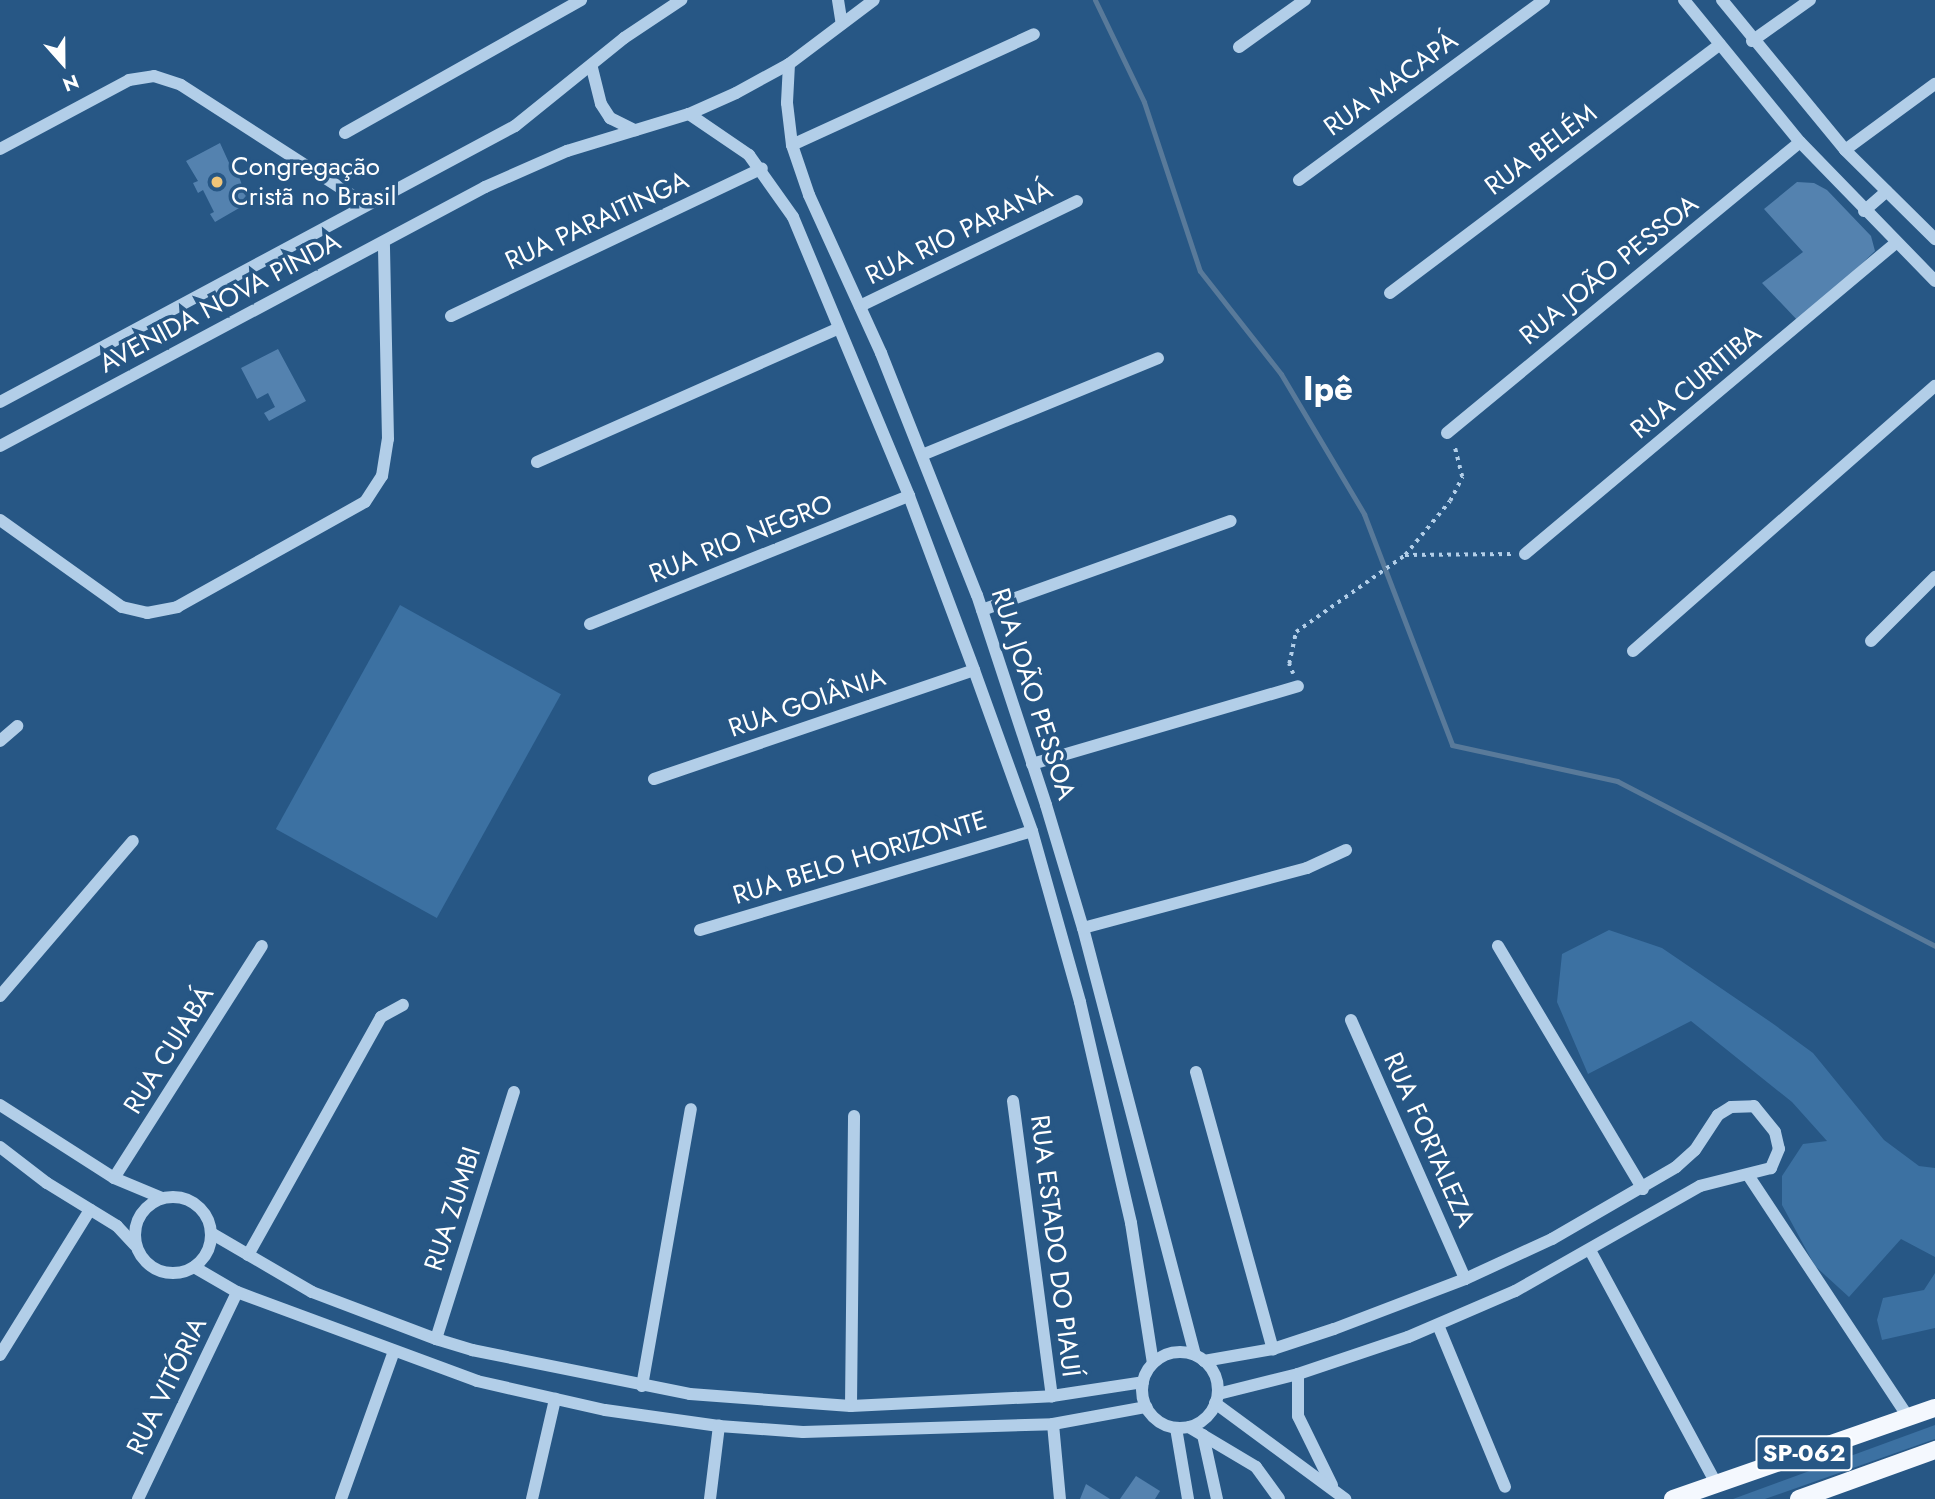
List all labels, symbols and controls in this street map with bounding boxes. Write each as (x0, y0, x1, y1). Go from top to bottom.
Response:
street label: RUA MACAPÁ (1318, 25, 1464, 143)
north arrow (28, 28, 98, 98)
text: N (59, 68, 83, 98)
street label: RUA BELÉM (1479, 98, 1603, 202)
place label: Congregação Cristã no Brasil (231, 151, 396, 212)
street label: RUA PARAITINGA (500, 165, 694, 277)
marker: Congregação Cristã no Brasil (209, 174, 225, 190)
street label: RUA RIO PARANÁ (861, 174, 1057, 292)
street label: RUA JOÃO PESSOA (1514, 189, 1704, 351)
street label: AVENIDA NOVA PINDA (94, 226, 346, 380)
street label: RUA CURITIBA (1624, 318, 1768, 446)
district label: Ipê (1303, 369, 1353, 409)
street label: RUA RIO NEGRO (645, 488, 837, 590)
street label: RUA JOÃO PESSOA (984, 584, 1082, 804)
street label: RUA GOIÂNIA (725, 662, 889, 744)
street label: RUA BELO HORIZONTE (729, 805, 991, 911)
street label: RUA CUIABÁ (117, 980, 221, 1120)
street label: RUA FORTALEZA (1377, 1048, 1481, 1232)
street label: RUA ESTADO DO PIAUÍ (1023, 1113, 1087, 1379)
street label: RUA ZUMBI (418, 1143, 488, 1275)
street label: RUA VITÓRIA (120, 1312, 214, 1460)
road number: SP-062 (1755, 1433, 1853, 1474)

